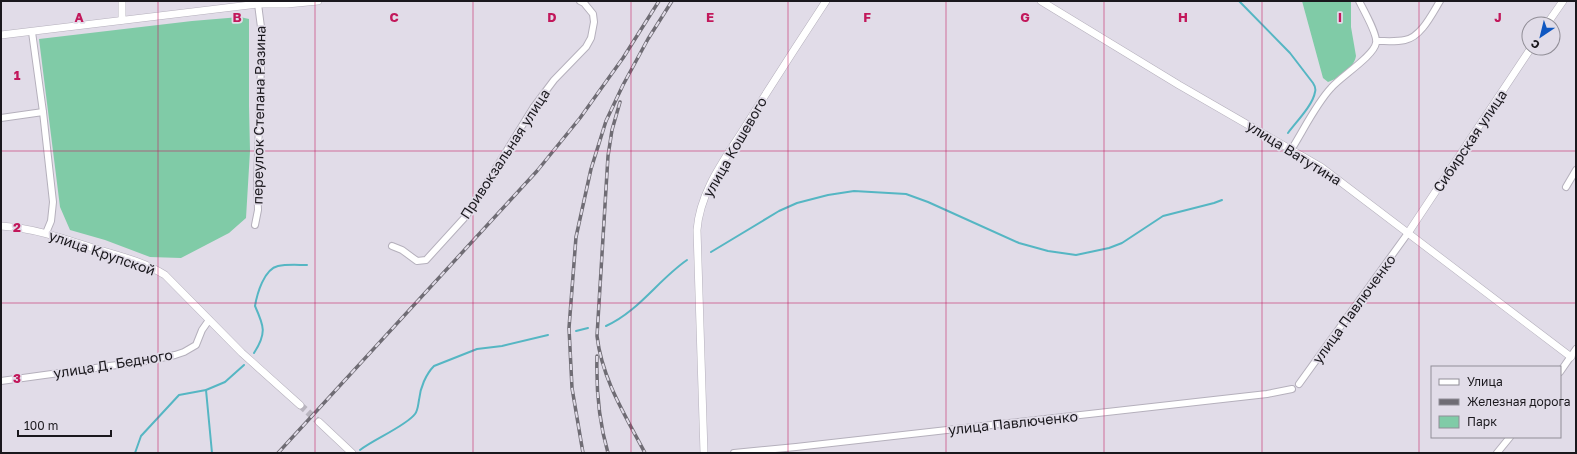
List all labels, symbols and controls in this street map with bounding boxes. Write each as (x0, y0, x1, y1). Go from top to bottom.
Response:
text: A (74, 9, 84, 25)
text: B (232, 9, 242, 25)
text: C (389, 9, 399, 25)
text: D (547, 9, 557, 25)
text: E (706, 9, 714, 25)
text: F (863, 9, 871, 25)
text: G (1020, 9, 1030, 25)
text: H (1178, 9, 1188, 25)
text: I (1338, 9, 1342, 25)
text: J (1494, 9, 1502, 25)
north arrow (1521, 16, 1561, 56)
street label: переулок Степана Разина (248, 25, 269, 204)
text: С (1528, 37, 1542, 52)
text: 1 (14, 67, 21, 83)
street label: Привокзальная улица (456, 86, 553, 222)
street label: Сибирская улица (1429, 86, 1510, 195)
street label: улица Кошевого (699, 94, 770, 200)
street label: улица Ватутина (1244, 117, 1345, 189)
text: 2 (13, 219, 21, 235)
street label: улица Крупской (47, 226, 158, 279)
street label: улица Павлюченко (1308, 251, 1399, 366)
street label: улица Д. Бедного (52, 346, 174, 381)
legend (1431, 366, 1561, 438)
text: 3 (13, 370, 21, 386)
text: Улица (1467, 374, 1503, 389)
text: Железная дорога (1467, 394, 1570, 409)
street label: улица Павлюченко (947, 407, 1079, 438)
scale bar (18, 412, 111, 438)
text: Парк (1467, 414, 1497, 429)
text: 100 m (24, 418, 58, 433)

